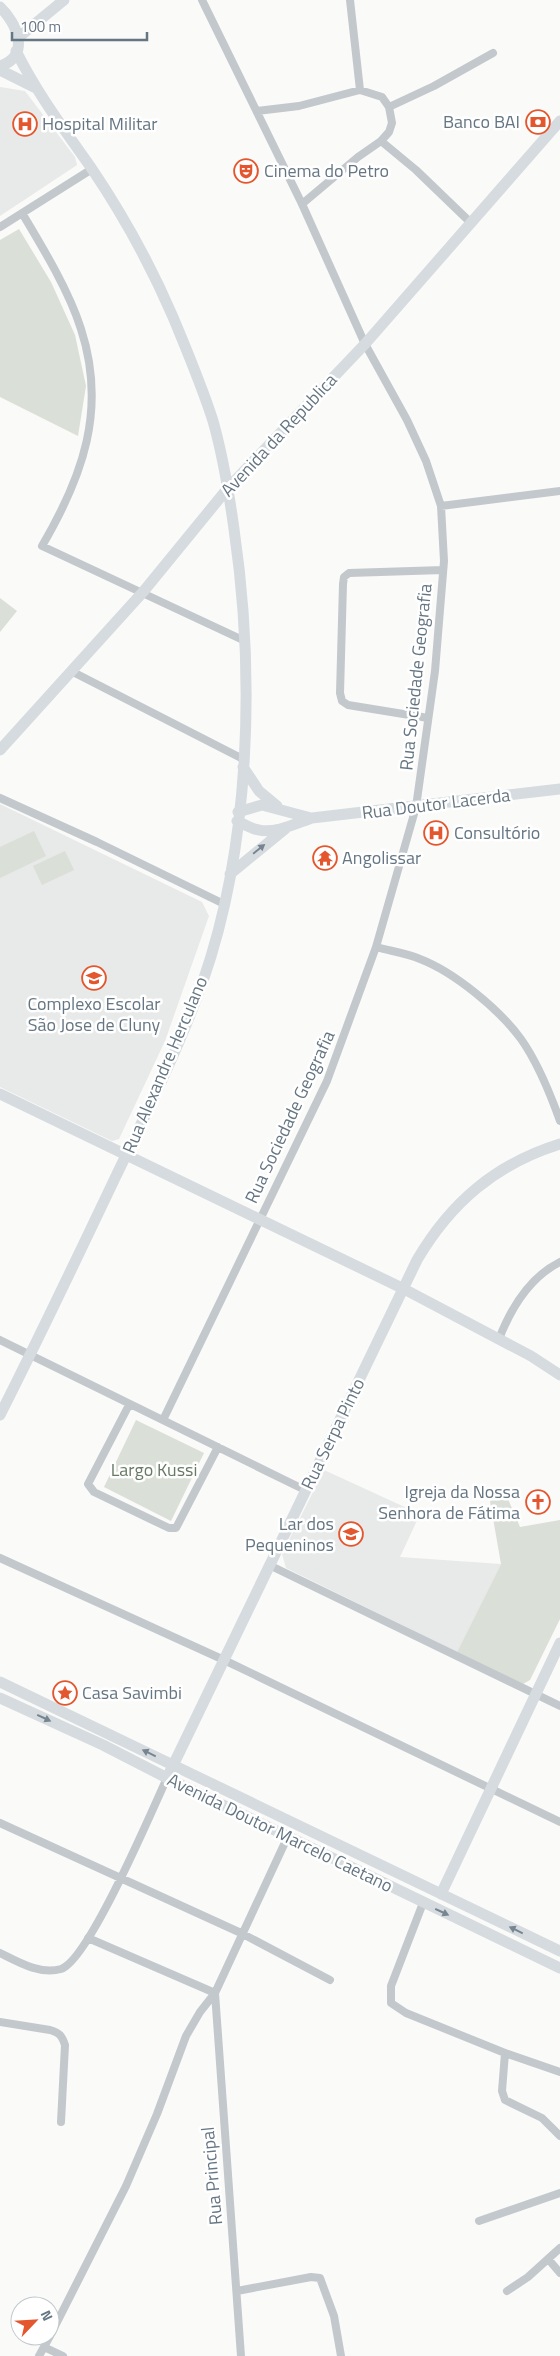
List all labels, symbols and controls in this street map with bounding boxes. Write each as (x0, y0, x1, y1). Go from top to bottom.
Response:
scale bar (12, 10, 148, 42)
text: 100 m (20, 15, 61, 38)
place label: Banco BAI (443, 108, 520, 135)
bank icon: Banco BAI (525, 109, 551, 135)
place label: Hospital Militar (42, 110, 158, 137)
hospital icon: Hospital Militar (12, 111, 38, 137)
place label: Cinema do Petro (264, 157, 389, 184)
theatre icon: Cinema do Petro (233, 158, 259, 184)
street label: Avenida da Republica (214, 367, 343, 502)
street label: Rua Sociedade Geografia (392, 582, 439, 772)
street label: Rua Doutor Lacerda (360, 781, 512, 826)
place label: Consultório (454, 819, 540, 846)
hospital icon: Consultório (423, 820, 449, 846)
one-way arrow (252, 843, 265, 854)
place label: Angolissar (342, 844, 421, 871)
temple icon: Angolissar (312, 845, 338, 871)
school or university icon: Complexo Escolar São Jose de Cluny (81, 965, 107, 991)
street label: Rua Alexandre Herculano (115, 972, 214, 1157)
place label: Complexo Escolar São Jose de Cluny (27, 990, 161, 1038)
street label: Rua Sociedade Geografia (238, 1026, 341, 1208)
street label: Rua Serpa Pinto (294, 1373, 371, 1494)
park label: Largo Kussi (111, 1456, 197, 1483)
place label: Igreja da Nossa Senhora de Fátima (378, 1478, 520, 1526)
church icon: Igreja da Nossa Senhora de Fátima (525, 1489, 551, 1515)
place label: Lar dos Pequeninos (245, 1510, 334, 1558)
school or university icon: Lar dos Pequeninos (338, 1521, 364, 1547)
place label: Casa Savimbi (82, 1679, 182, 1706)
place icon: Casa Savimbi (52, 1680, 78, 1706)
one-way arrow (37, 1714, 51, 1722)
one-way arrow (142, 1749, 156, 1757)
street label: Avenida Doutor Marcelo Caetano (163, 1766, 397, 1899)
one-way arrow (435, 1908, 449, 1916)
one-way arrow (509, 1926, 523, 1934)
street label: Rua Principal (194, 2126, 229, 2226)
north arrow (10, 2296, 60, 2346)
text: N (36, 2306, 59, 2324)

